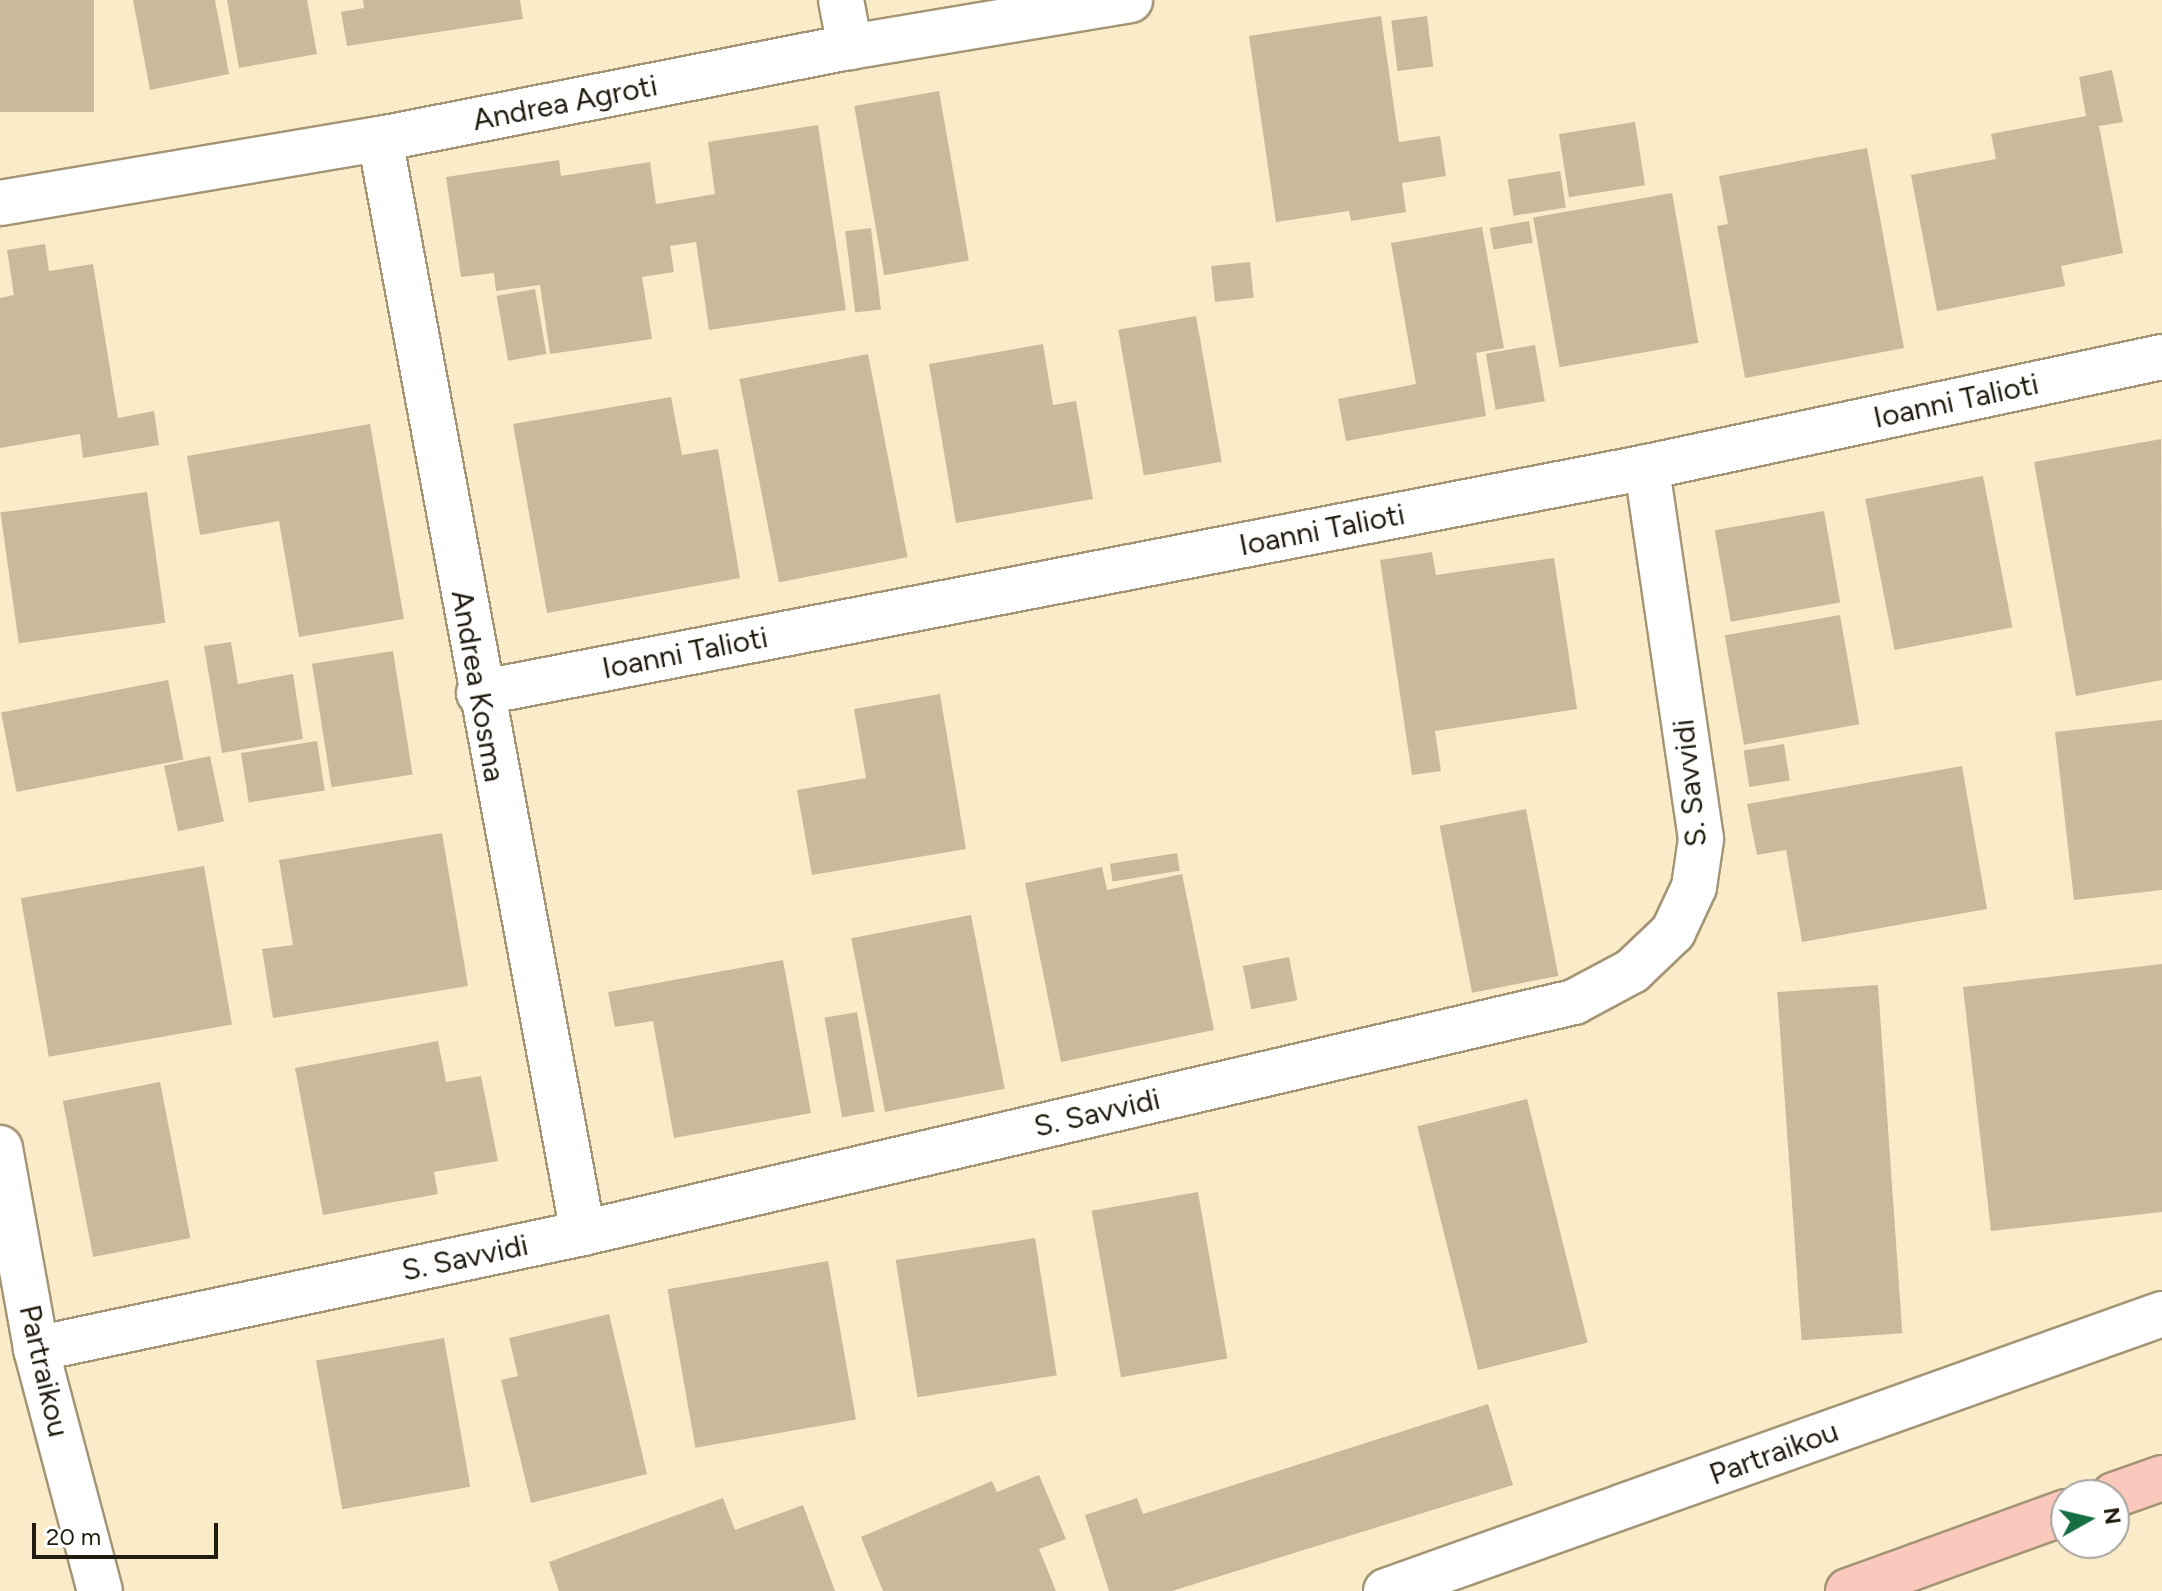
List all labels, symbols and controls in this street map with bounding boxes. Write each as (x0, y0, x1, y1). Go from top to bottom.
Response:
street label: Andrea Agroti (470, 67, 660, 139)
street label: Ioanni Talioti (1870, 366, 2042, 436)
street label: Ioanni Talioti (1236, 496, 1408, 564)
street label: Andrea Kosma (443, 587, 513, 785)
street label: Ioanni Talioti (599, 619, 771, 687)
street label: S. Savvidi (1665, 717, 1715, 849)
street label: S. Savvidi (1030, 1081, 1164, 1145)
street label: S. Savvidi (399, 1227, 531, 1289)
street label: Partraikou (11, 1301, 77, 1441)
street label: Partraikou (1705, 1413, 1843, 1493)
north arrow (2050, 1479, 2130, 1559)
text: N (2098, 1506, 2127, 1526)
scale bar (36, 1507, 222, 1557)
text: 20 m (46, 1522, 101, 1551)

